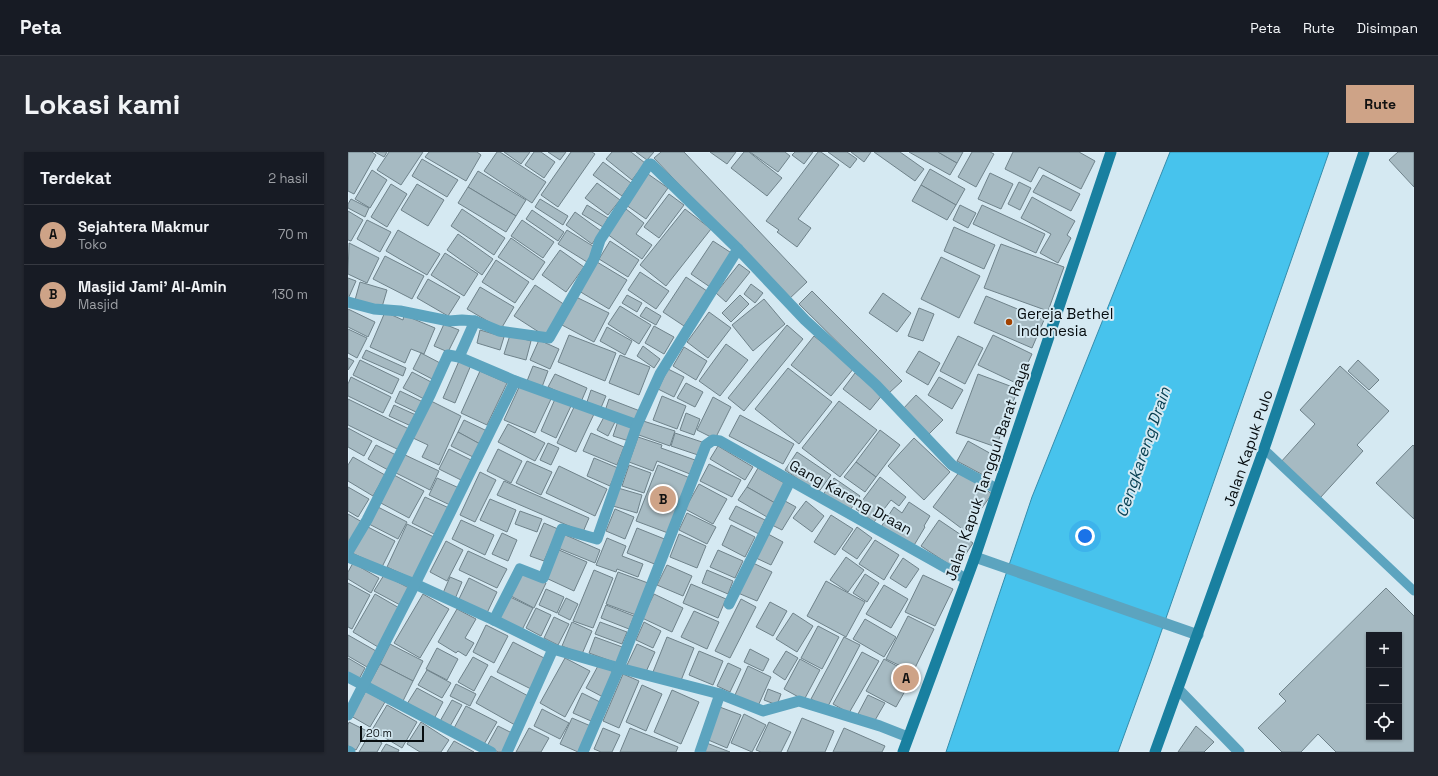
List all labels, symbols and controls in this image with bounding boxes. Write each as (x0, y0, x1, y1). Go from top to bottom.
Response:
text: Peta (20, 15, 62, 40)
text: Peta (1250, 19, 1281, 37)
text: Rute (1303, 19, 1335, 37)
text: Disimpan (1357, 19, 1418, 37)
button: Rute (1346, 85, 1414, 123)
text: Lokasi kami (24, 86, 180, 122)
text: Terdekat (40, 167, 112, 189)
text: 2 hasil (268, 170, 308, 187)
text: Sejahtera Makmur (78, 217, 209, 236)
text: A (49, 226, 57, 243)
text: 70 m (278, 226, 308, 243)
text: Toko (78, 236, 107, 253)
text: Masjid Jami' Al-Amin (78, 277, 227, 296)
text: B (49, 286, 57, 303)
text: 130 m (272, 286, 308, 303)
text: Masjid (78, 296, 118, 313)
place label: Gereja Bethel Indonesia (1017, 304, 1113, 340)
marker: Gereja Bethel Indonesia (1004, 317, 1014, 327)
street label: Jalan Kapuk Tanggul Barat Raya (940, 359, 1034, 583)
water label: Cengkareng Drain (1111, 383, 1175, 520)
street label: Jalan Kapuk Pulo (1219, 387, 1277, 509)
street label: Gang Kareng Draan (786, 455, 916, 539)
pin: B (650, 484, 676, 514)
your location (1075, 526, 1095, 546)
map controls (1366, 632, 1402, 740)
button: + (1366, 632, 1402, 668)
pin: A (893, 663, 919, 693)
button: − (1366, 668, 1402, 704)
button: locate (1366, 704, 1402, 740)
scale bar (360, 724, 424, 743)
text: 20 m (366, 726, 392, 740)

